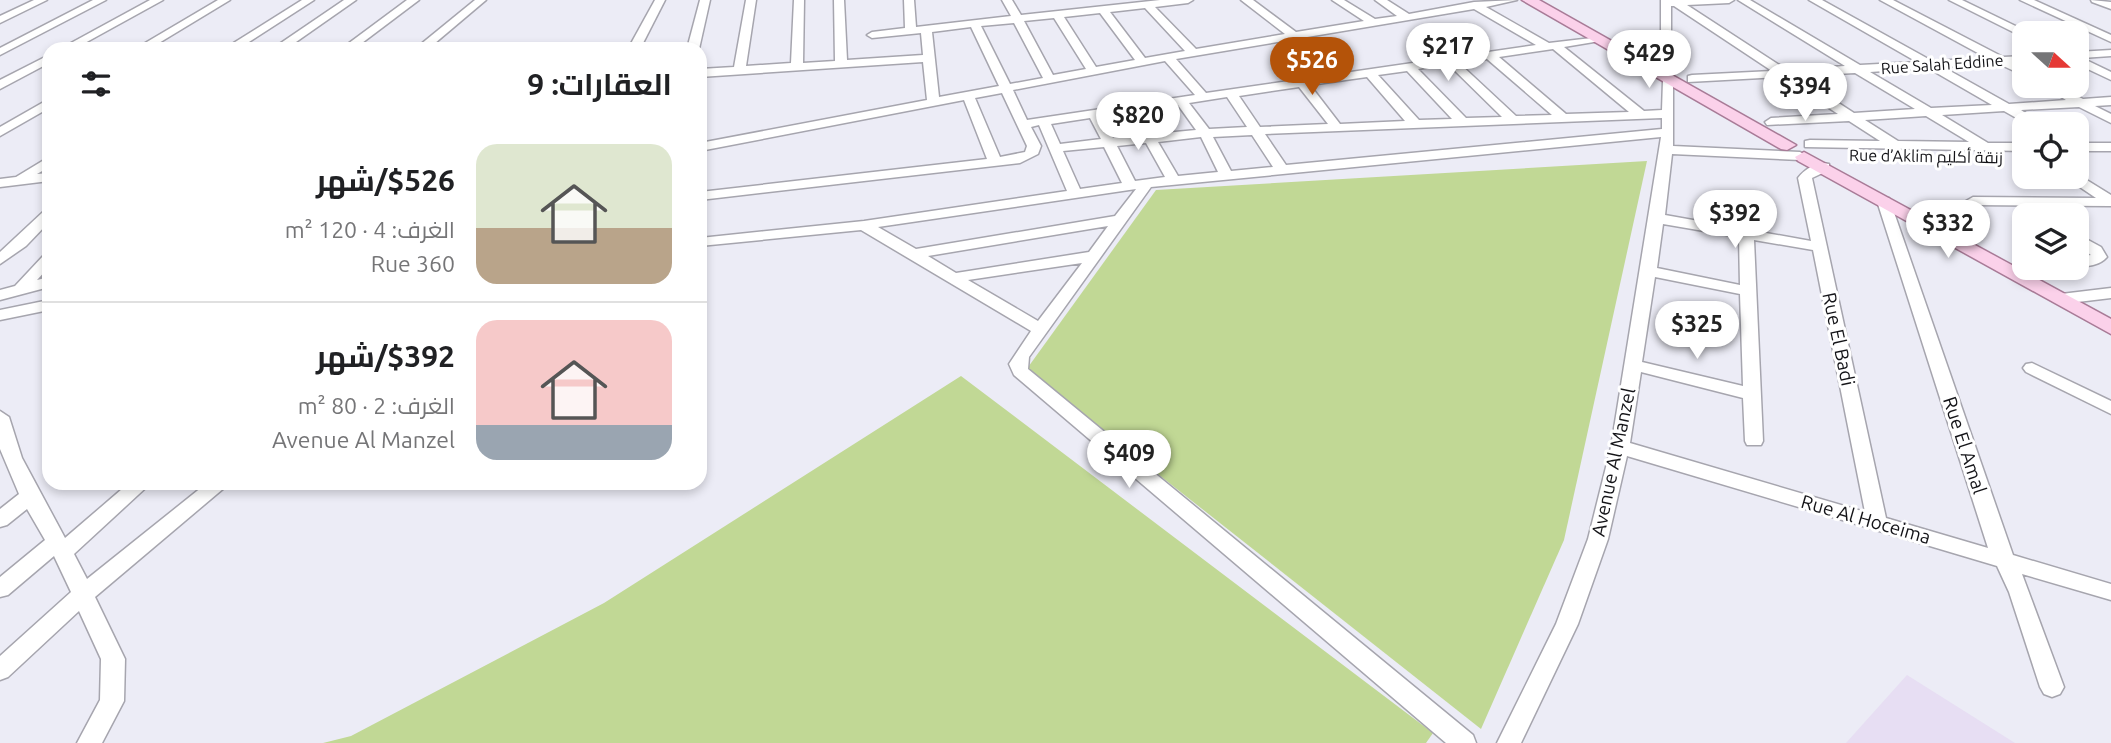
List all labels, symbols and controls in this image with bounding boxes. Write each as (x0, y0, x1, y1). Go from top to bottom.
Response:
north arrow (2012, 21, 2090, 98)
map controls (2012, 21, 2089, 280)
pin: $217 (1407, 24, 1489, 83)
pin: $429 (1608, 31, 1690, 90)
text: $217 (1422, 33, 1474, 58)
pin: $526 (1271, 38, 1353, 97)
text: $429 (1623, 40, 1675, 65)
text: $526 (1286, 47, 1338, 72)
street label: Rue Salah Eddine (1880, 51, 2004, 77)
pin: $394 (1764, 64, 1846, 123)
icon: filters (77, 65, 115, 103)
text: العقارات: 9 (527, 67, 672, 101)
text: $394 (1779, 73, 1831, 98)
pin: $820 (1097, 92, 1179, 152)
text: $820 (1112, 102, 1164, 127)
button: locate (2012, 112, 2089, 189)
street label: Rue d’Aklim زنقة أكليم (1849, 146, 2003, 169)
text: $526/شهر (316, 163, 455, 197)
icon: home (532, 172, 616, 256)
pin: $392 (1694, 190, 1776, 250)
text: $392 (1709, 200, 1761, 225)
pin: $332 (1907, 201, 1989, 260)
button: layers (2012, 203, 2089, 280)
text: $332 (1922, 210, 1974, 235)
text: الغرف: 4 · 120 m² (285, 217, 455, 242)
text: Rue 360 (371, 251, 455, 276)
street label: Rue El Badi (1818, 290, 1860, 388)
pin: $325 (1656, 302, 1738, 361)
text: $325 (1671, 311, 1723, 336)
text: $392/شهر (316, 339, 455, 373)
icon: home (532, 348, 616, 432)
street label: Avenue Al Manzel (1587, 386, 1639, 538)
text: الغرف: 2 · 80 m² (298, 393, 455, 418)
street label: Rue El Amal (1939, 394, 1991, 496)
text: Avenue Al Manzel (272, 427, 455, 452)
pin: $409 (1088, 430, 1170, 490)
text: $409 (1103, 440, 1155, 465)
street label: Rue Al Hoceima (1799, 490, 1933, 548)

